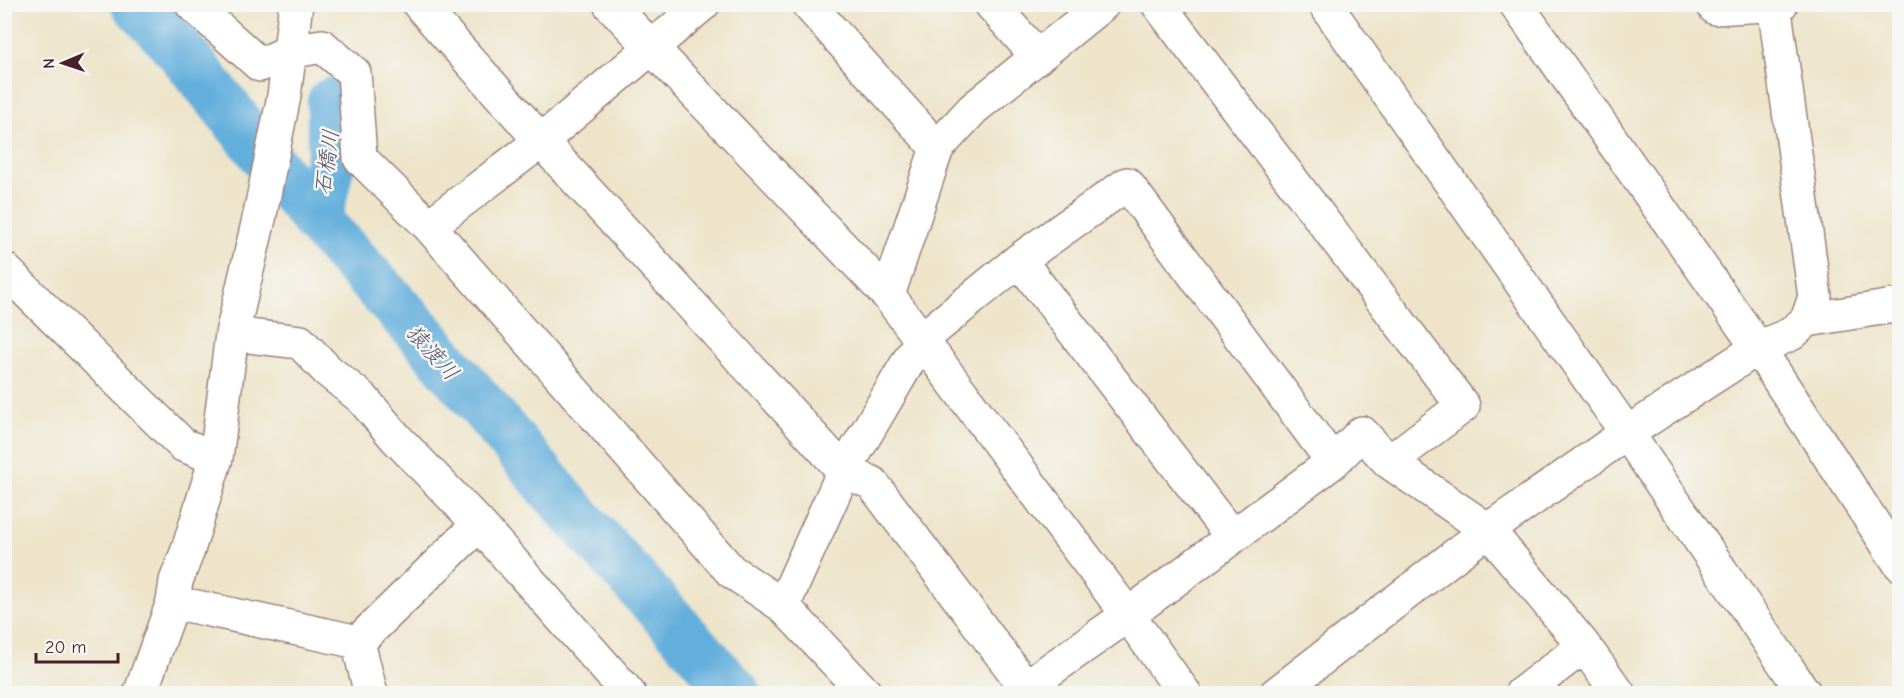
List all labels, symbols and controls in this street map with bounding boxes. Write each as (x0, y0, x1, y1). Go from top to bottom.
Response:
north arrow (33, 33, 93, 93)
text: N (40, 58, 58, 69)
water label: 石橋川 (310, 128, 344, 197)
water label: 猿渡川 (401, 319, 464, 386)
scale bar (36, 626, 118, 664)
text: 20 m (45, 637, 86, 658)

